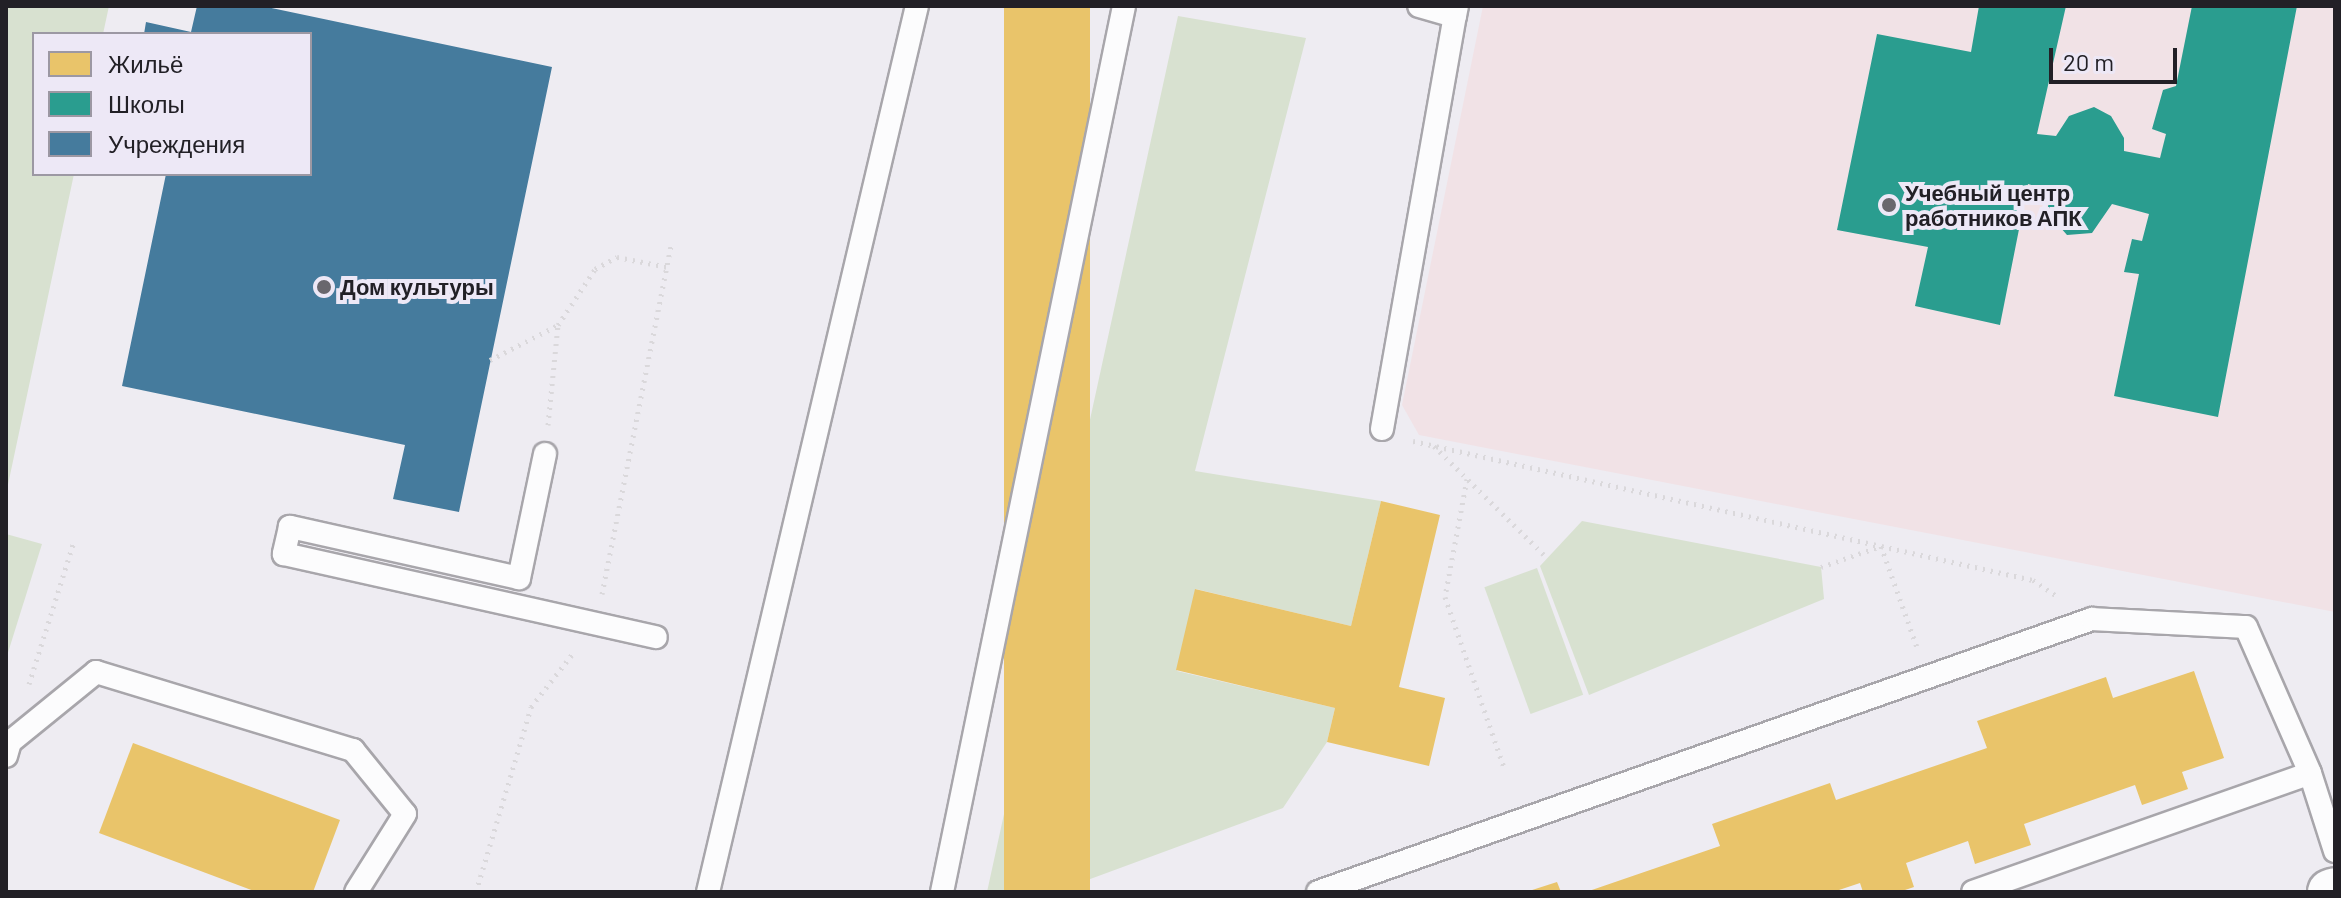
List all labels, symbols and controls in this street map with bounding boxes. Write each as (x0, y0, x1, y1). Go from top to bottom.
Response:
legend (32, 32, 312, 176)
scale bar (2053, 32, 2181, 82)
text: 20 m (2063, 47, 2114, 76)
text: Жильё (108, 49, 183, 78)
text: Школы (108, 89, 185, 118)
text: Учреждения (108, 129, 245, 158)
place label: Учебный центр работников АПК (1905, 179, 2082, 230)
marker: Учебный центр работников АПК (1880, 196, 1898, 214)
place label: Дом культуры (340, 274, 494, 300)
marker: Дом культуры (315, 278, 333, 296)

